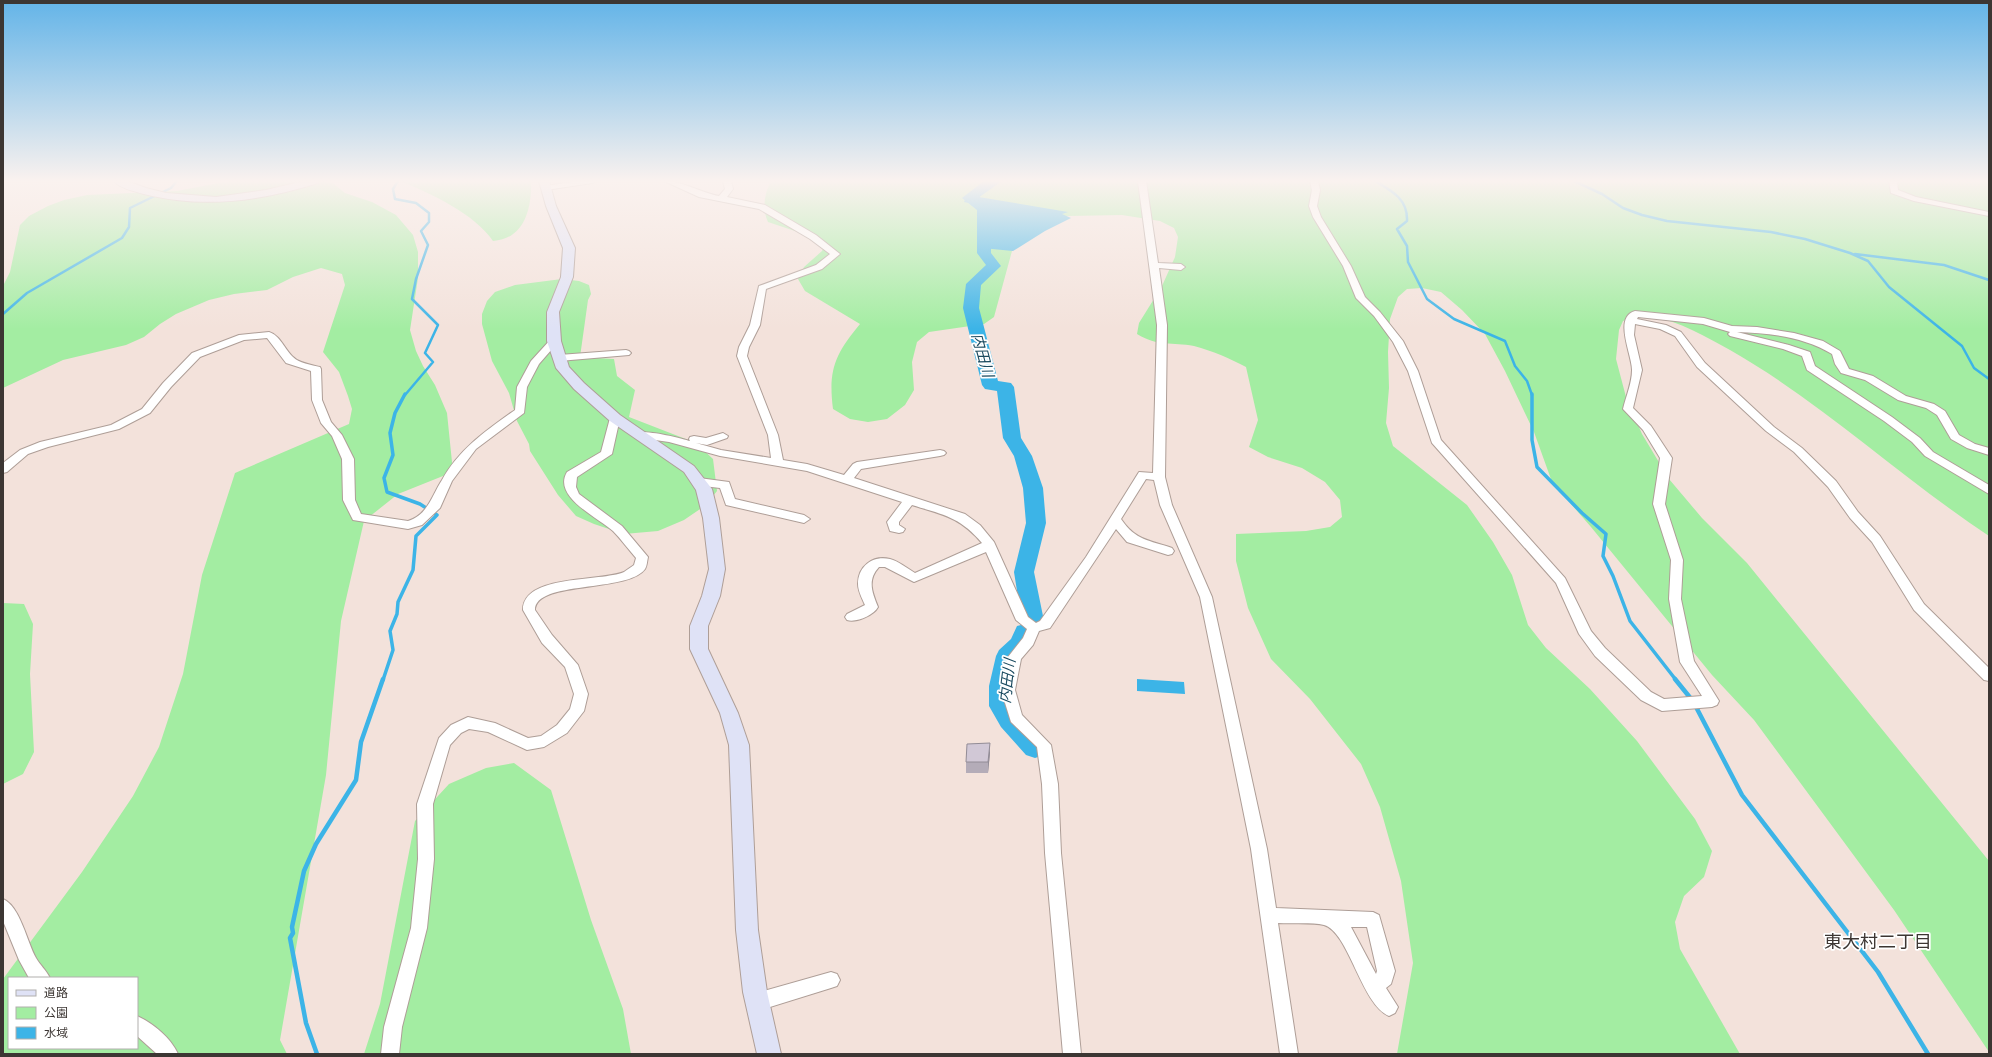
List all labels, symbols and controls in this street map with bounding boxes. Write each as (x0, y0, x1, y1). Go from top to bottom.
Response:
water label: 内田川 (969, 331, 998, 381)
water label: 内田川 (996, 656, 1018, 704)
district label: 東大村二丁目 (1824, 931, 1932, 952)
legend (8, 977, 138, 1049)
text: 道路 (44, 986, 68, 1000)
text: 公園 (44, 1006, 68, 1020)
text: 水域 (44, 1026, 68, 1040)

